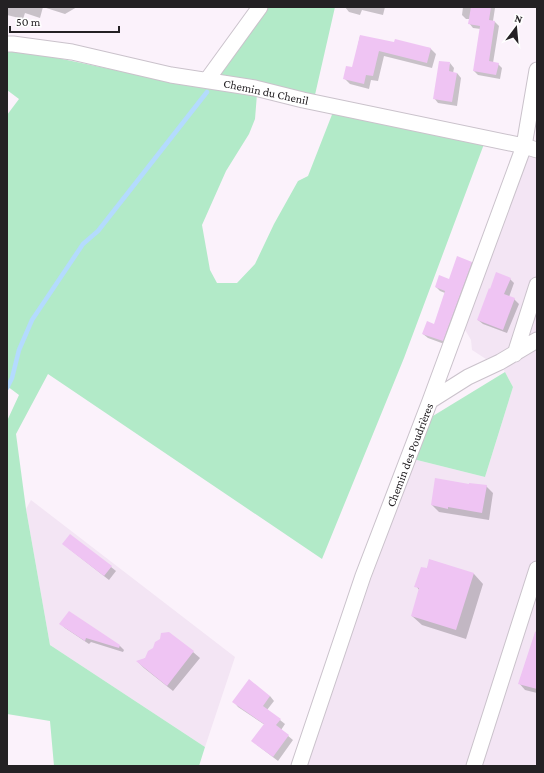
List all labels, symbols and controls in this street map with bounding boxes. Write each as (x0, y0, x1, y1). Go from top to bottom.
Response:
scale bar (10, 8, 119, 34)
north arrow (496, 8, 536, 48)
text: N (513, 12, 524, 25)
text: 50 m (16, 15, 41, 29)
street label: Chemin du Chenil (222, 76, 310, 108)
street label: Chemin des Poudrières (384, 401, 436, 509)

